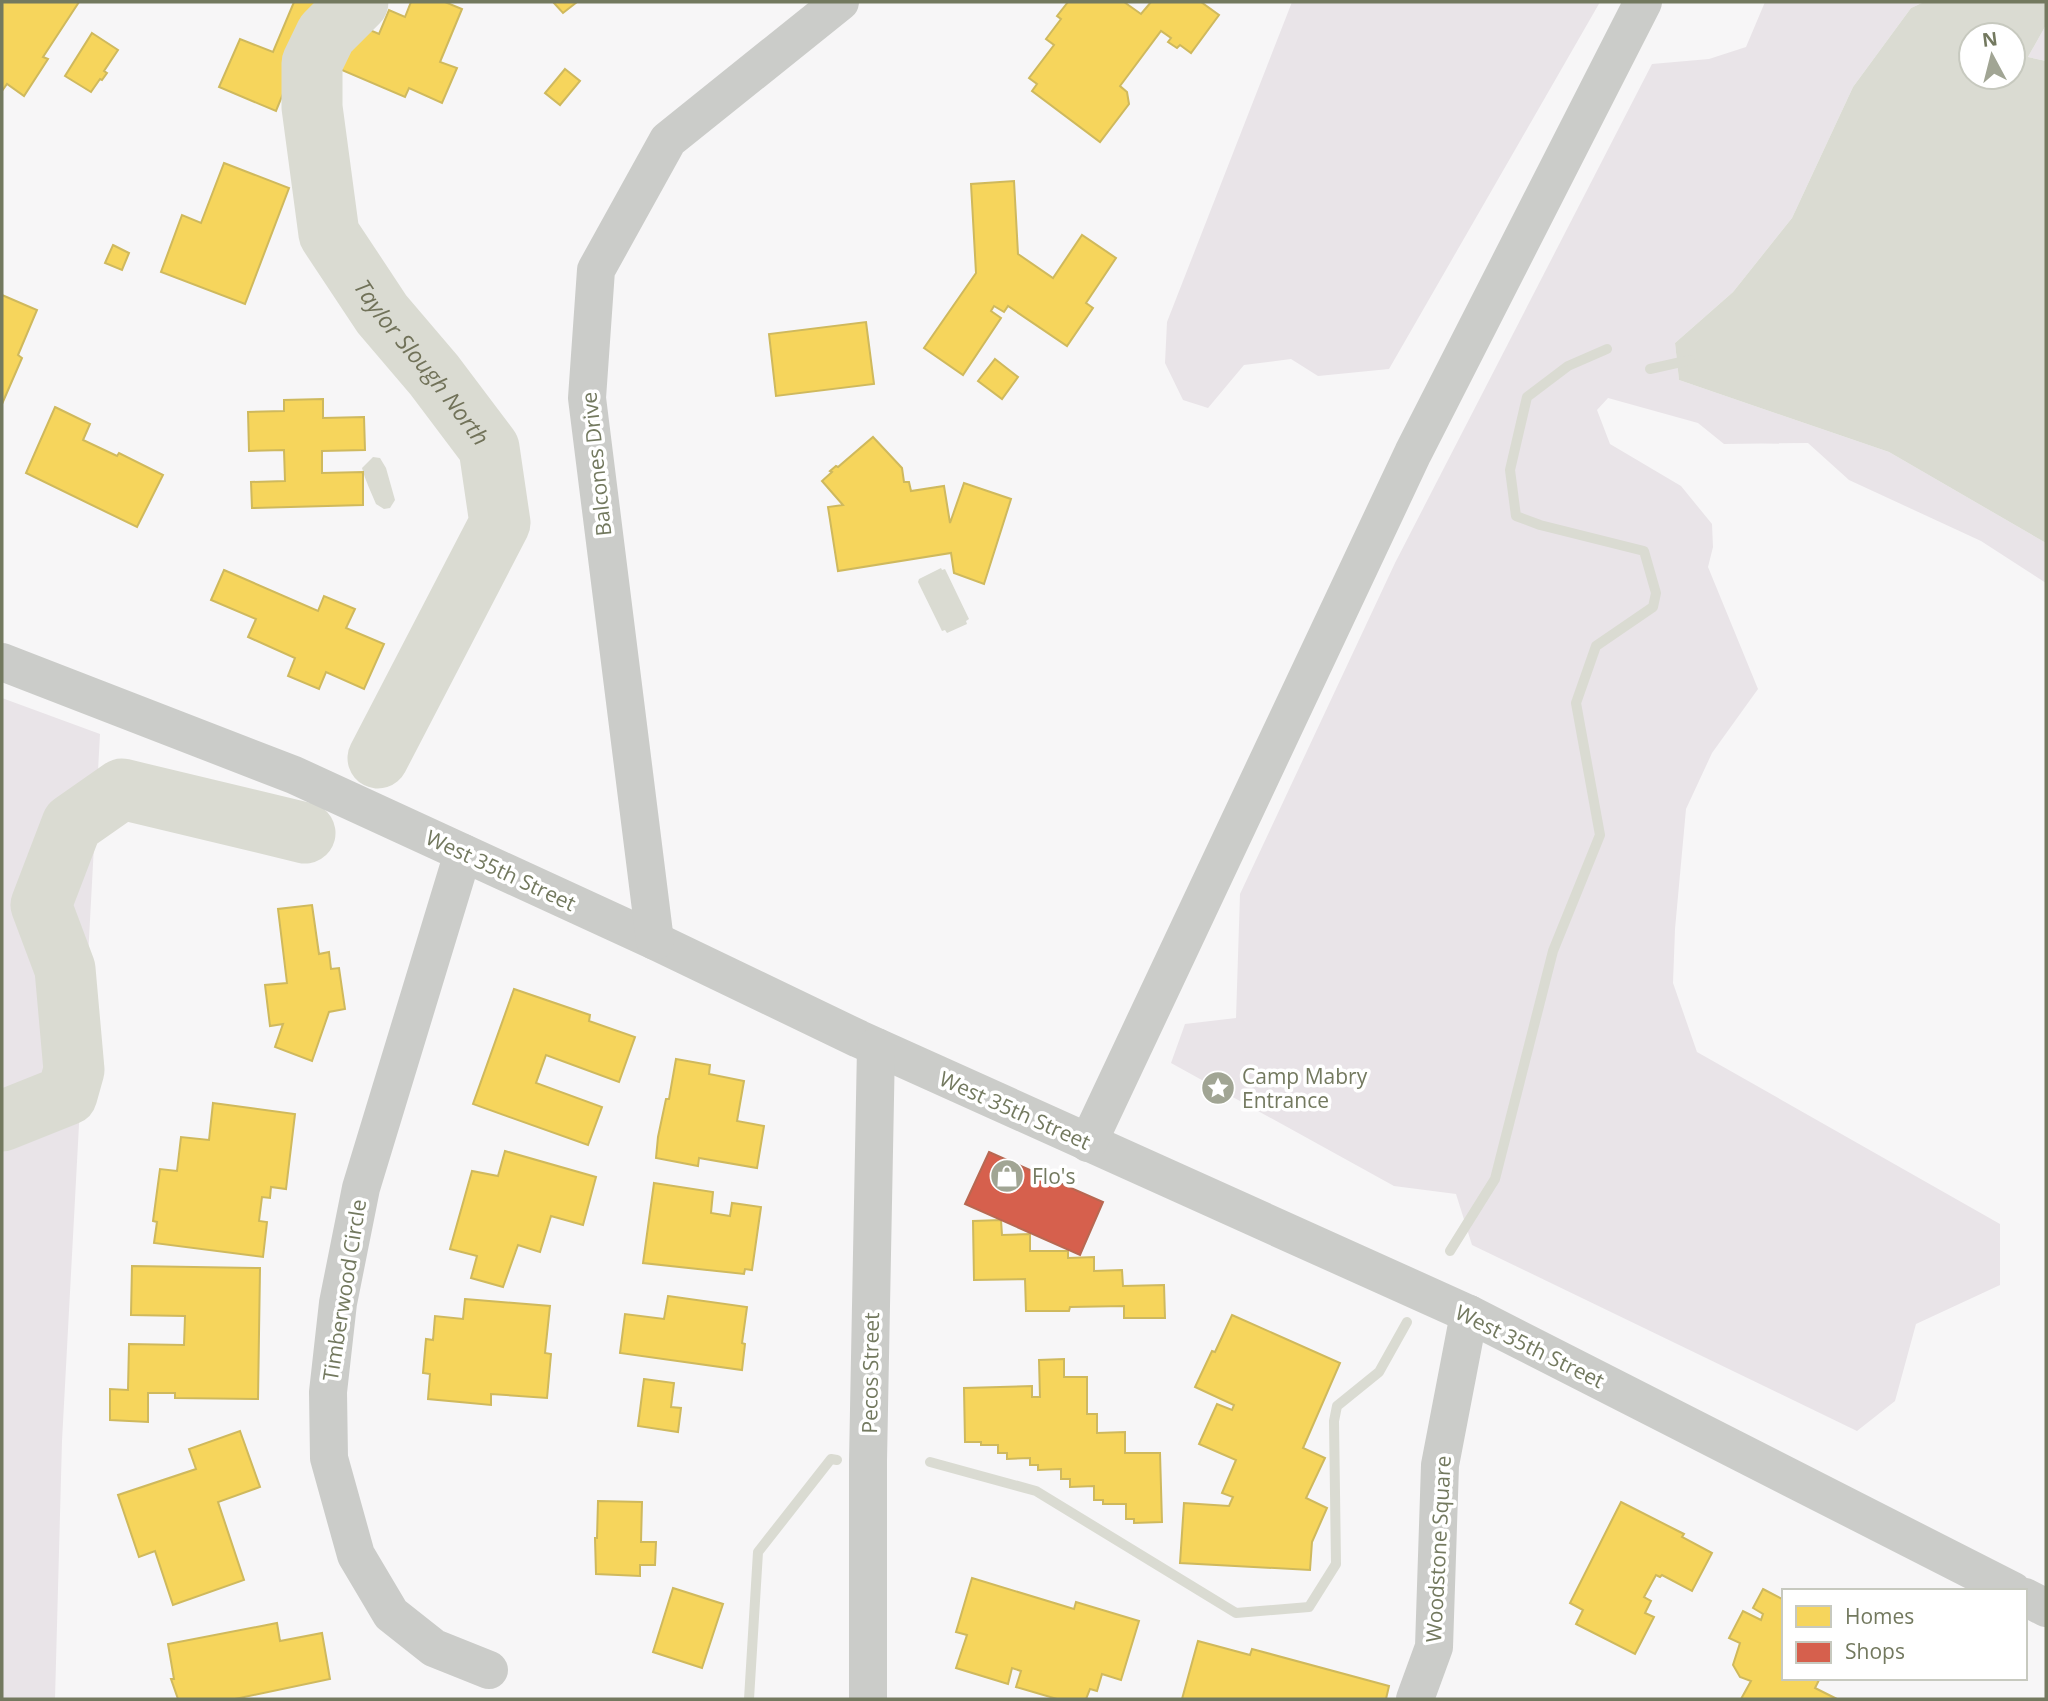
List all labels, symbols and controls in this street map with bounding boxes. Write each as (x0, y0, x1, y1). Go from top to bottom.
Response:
north arrow (1957, 21, 2027, 91)
text: N (1981, 25, 1999, 53)
water label: Taylor Slough North (347, 273, 497, 451)
street label: Balcones Drive (575, 391, 617, 537)
street label: West 35th Street (421, 823, 581, 917)
place label: Camp Mabry Entrance (1242, 1062, 1368, 1114)
street label: West 35th Street (935, 1064, 1095, 1156)
place icon: Camp Mabry Entrance (1199, 1069, 1237, 1107)
shop icon: Flo's (988, 1157, 1026, 1195)
place label: Flo's (1032, 1162, 1075, 1190)
street label: Timberwood Circle (316, 1197, 372, 1383)
street label: West 35th Street (1451, 1298, 1609, 1394)
street label: Pecos Street (855, 1312, 885, 1434)
street label: Woodstone Square (1419, 1455, 1457, 1643)
legend (1782, 1589, 2027, 1680)
text: Homes (1845, 1602, 1914, 1630)
text: Shops (1845, 1637, 1905, 1665)

